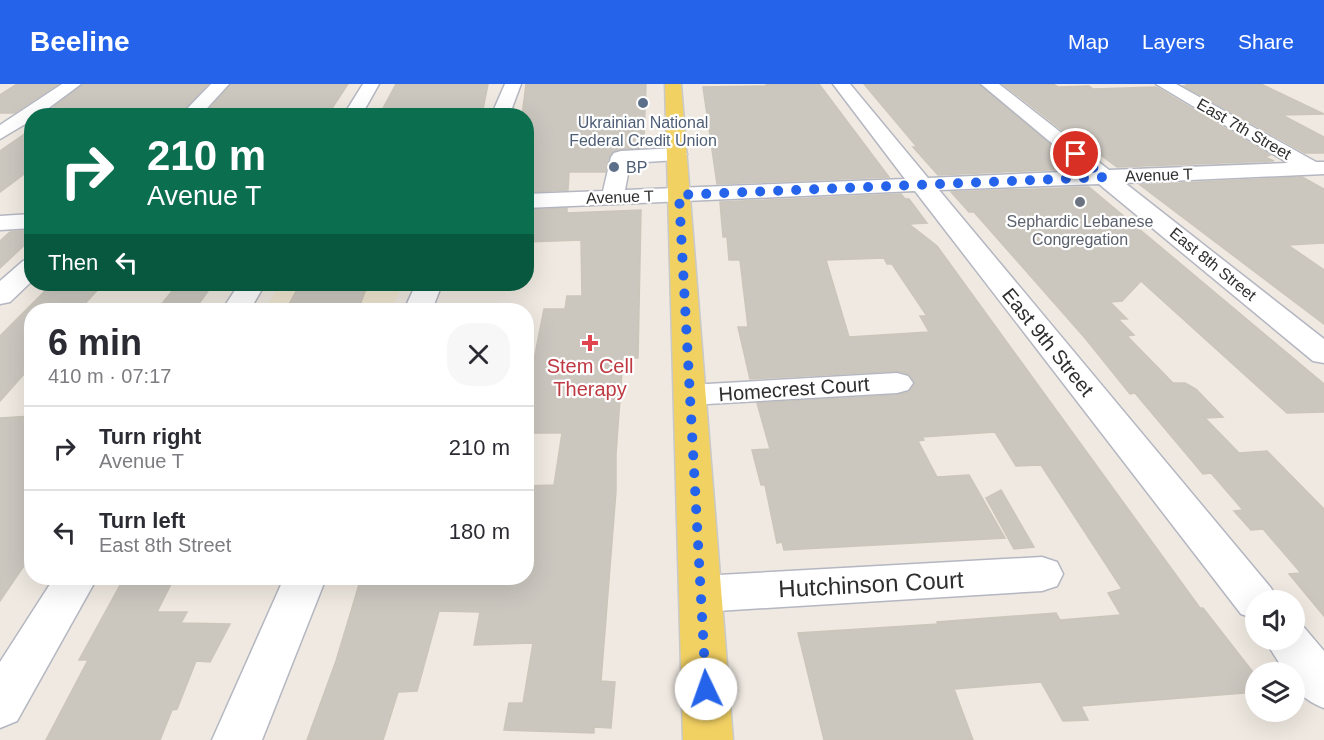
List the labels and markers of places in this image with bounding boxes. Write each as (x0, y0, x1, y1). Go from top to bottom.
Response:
marker: Ukrainian National Federal Credit Union (636, 96, 650, 110)
place label: Ukrainian National Federal Credit Union (569, 114, 717, 149)
pin (1050, 128, 1101, 179)
place label: BP (626, 159, 647, 176)
marker: BP (607, 160, 621, 174)
marker: Sephardic Lebanese Congregation (1073, 195, 1087, 209)
place label: Sephardic Lebanese Congregation (1007, 213, 1153, 248)
marker: Stem Cell Therapy (581, 334, 599, 352)
place label: Stem Cell Therapy (547, 355, 633, 400)

